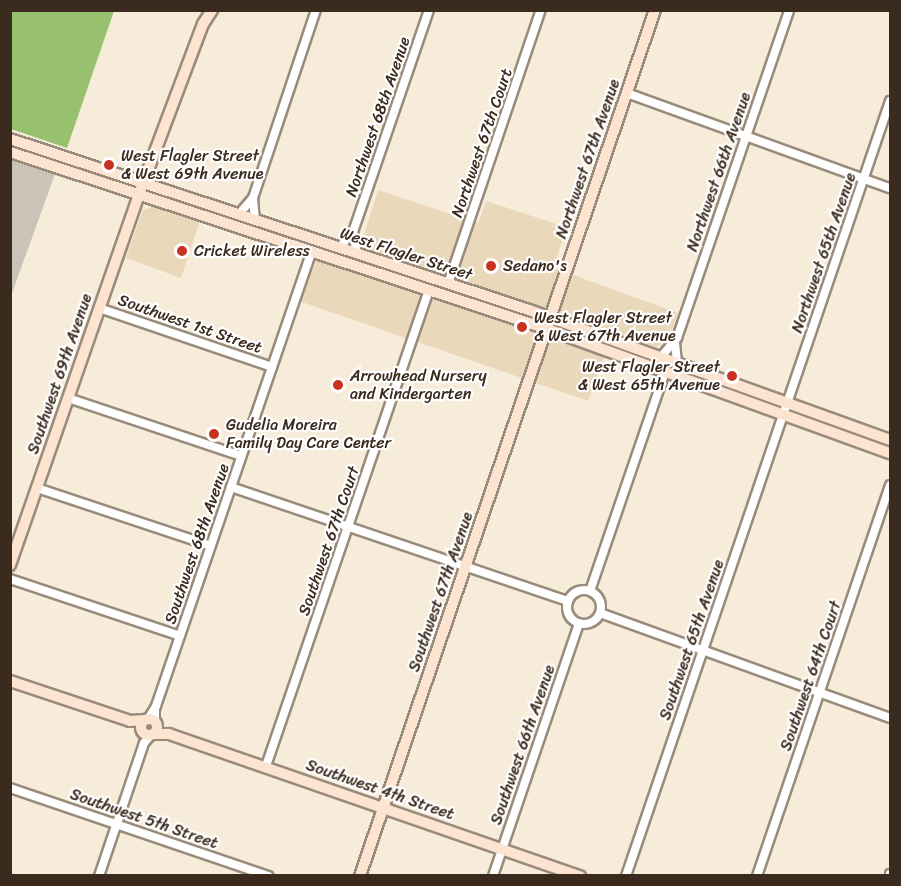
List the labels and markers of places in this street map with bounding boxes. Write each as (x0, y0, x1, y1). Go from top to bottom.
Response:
place label: West Flagler Street & West 69th Avenue (121, 146, 264, 184)
marker: West Flagler Street & West 69th Avenue (102, 158, 116, 172)
place label: Cricket Wireless (194, 241, 309, 261)
marker: Cricket Wireless (175, 244, 189, 258)
place label: Sedano's (503, 256, 567, 276)
marker: Sedano's (484, 259, 498, 273)
place label: West Flagler Street & West 67th Avenue (534, 308, 676, 346)
marker: West Flagler Street & West 67th Avenue (515, 320, 529, 334)
place label: West Flagler Street & West 65th Avenue (577, 357, 720, 395)
place label: Arrowhead Nursery and Kindergarten (350, 366, 487, 404)
marker: West Flagler Street & West 65th Avenue (725, 369, 739, 383)
marker: Arrowhead Nursery and Kindergarten (331, 378, 345, 392)
place label: Gudelia Moreira Family Day Care Center (226, 415, 392, 453)
marker: Gudelia Moreira Family Day Care Center (207, 427, 221, 441)

